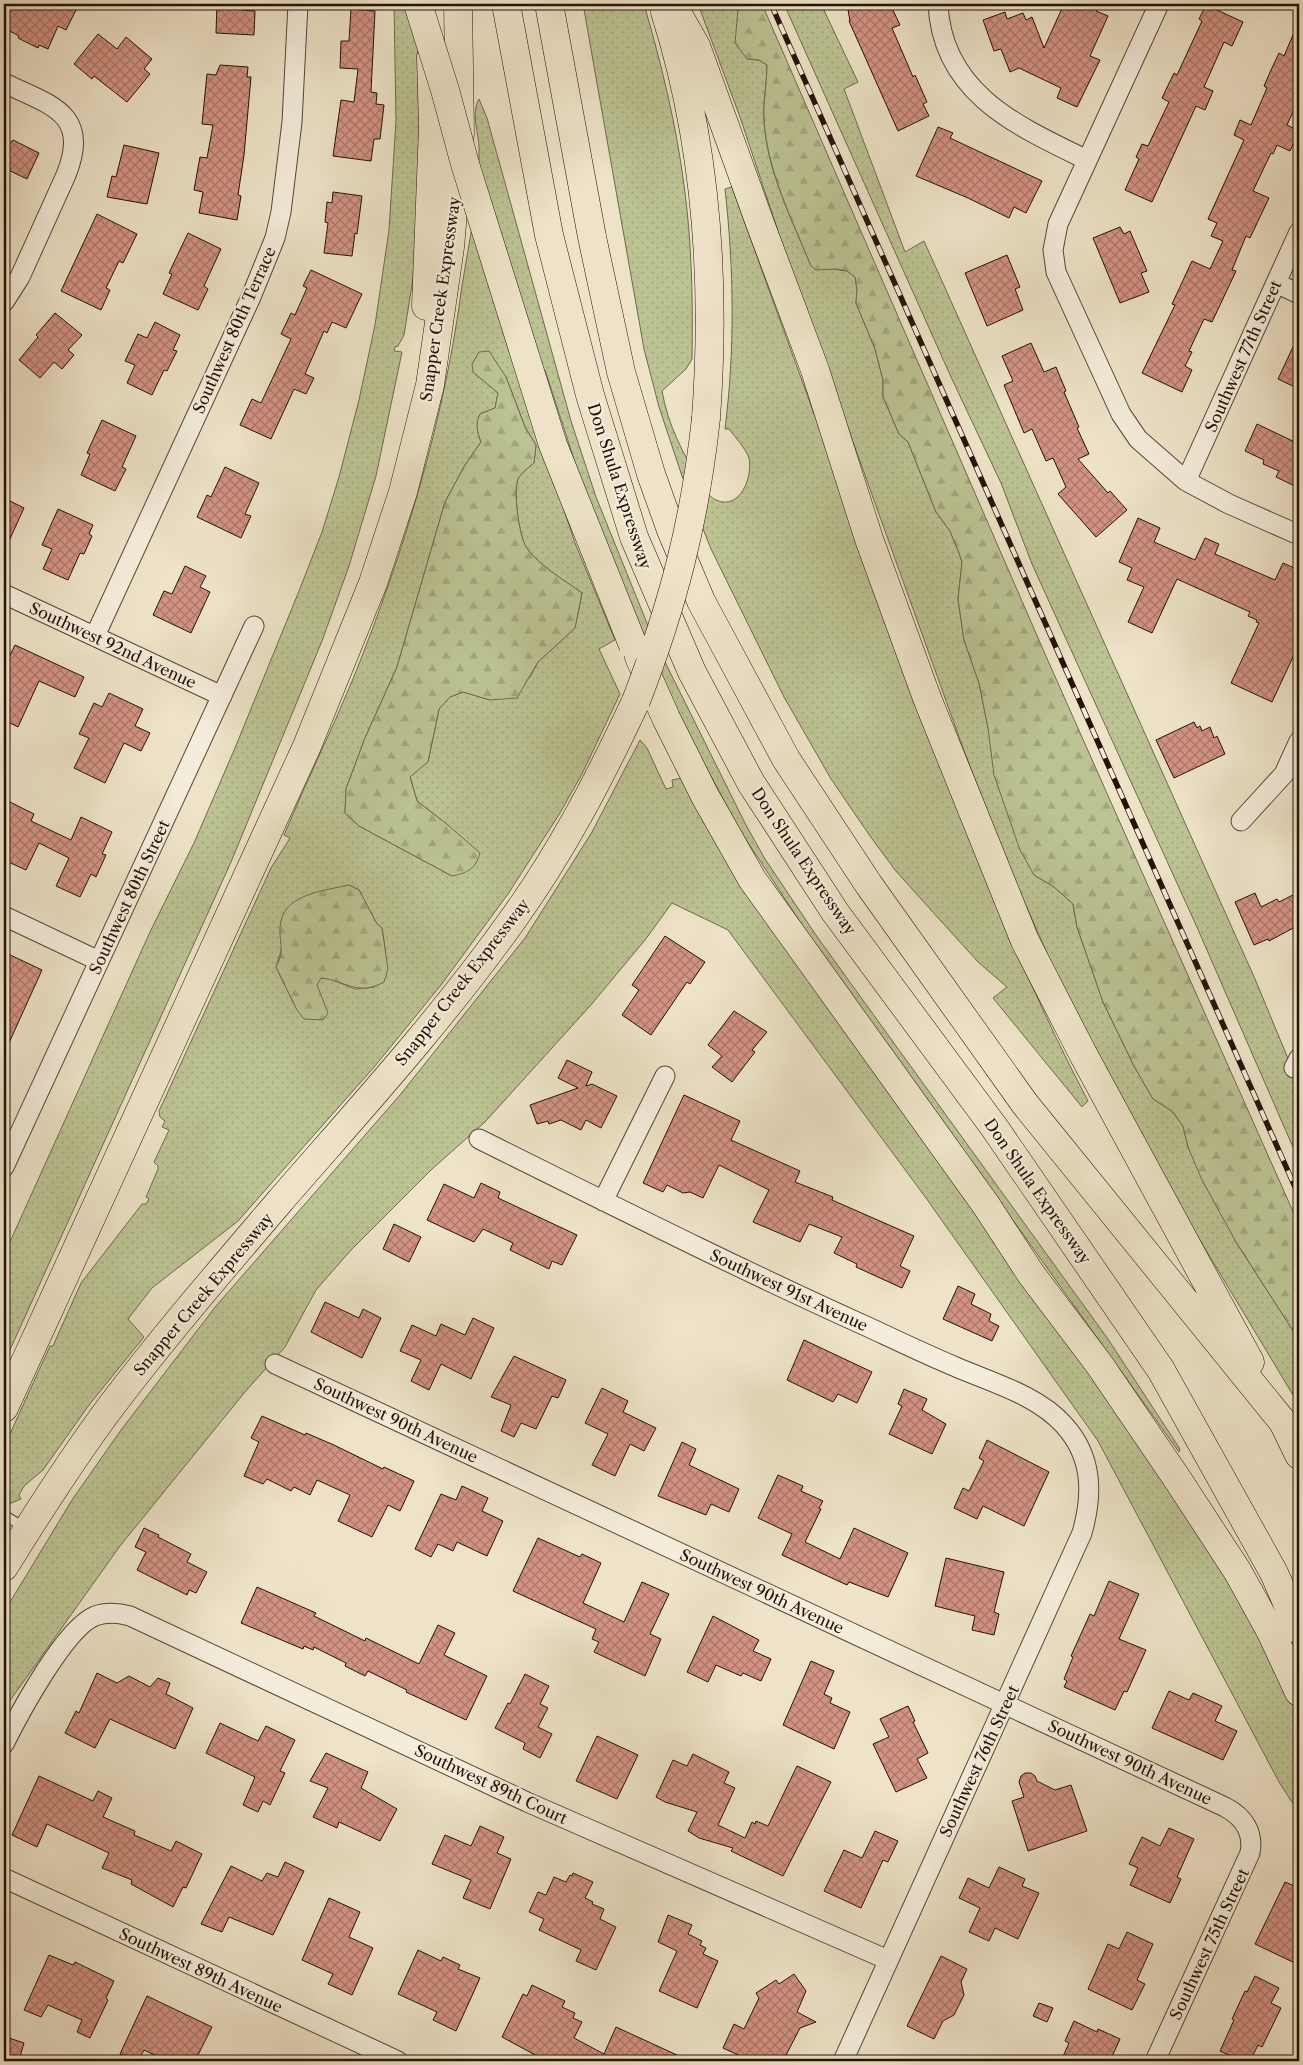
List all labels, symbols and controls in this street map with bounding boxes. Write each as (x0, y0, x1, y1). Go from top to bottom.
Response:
street label: Snapper Creek Expressway (416, 194, 464, 403)
street label: Southwest 80th Terrace (188, 243, 280, 417)
street label: Southwest 77th Street (1200, 277, 1286, 435)
street label: Don Shula Expressway (584, 401, 657, 572)
street label: Southwest 92nd Avenue (26, 597, 200, 693)
street label: Don Shula Expressway (747, 784, 861, 939)
street label: Southwest 80th Street (84, 816, 174, 977)
street label: Snapper Creek Expressway (390, 894, 534, 1070)
street label: Don Shula Expressway (980, 1114, 1096, 1269)
street label: Snapper Creek Expressway (129, 1208, 278, 1380)
street label: Southwest 91st Avenue (707, 1245, 871, 1335)
street label: Southwest 90th Avenue (311, 1373, 481, 1467)
street label: Southwest 90th Avenue (677, 1544, 847, 1638)
street label: Southwest 76th Street (935, 1682, 1023, 1840)
street label: Southwest 90th Avenue (1045, 1715, 1215, 1809)
street label: Southwest 89th Court (411, 1740, 571, 1828)
street label: Southwest 75th Street (1165, 1865, 1253, 2023)
street label: Southwest 89th Avenue (116, 1923, 286, 2017)

